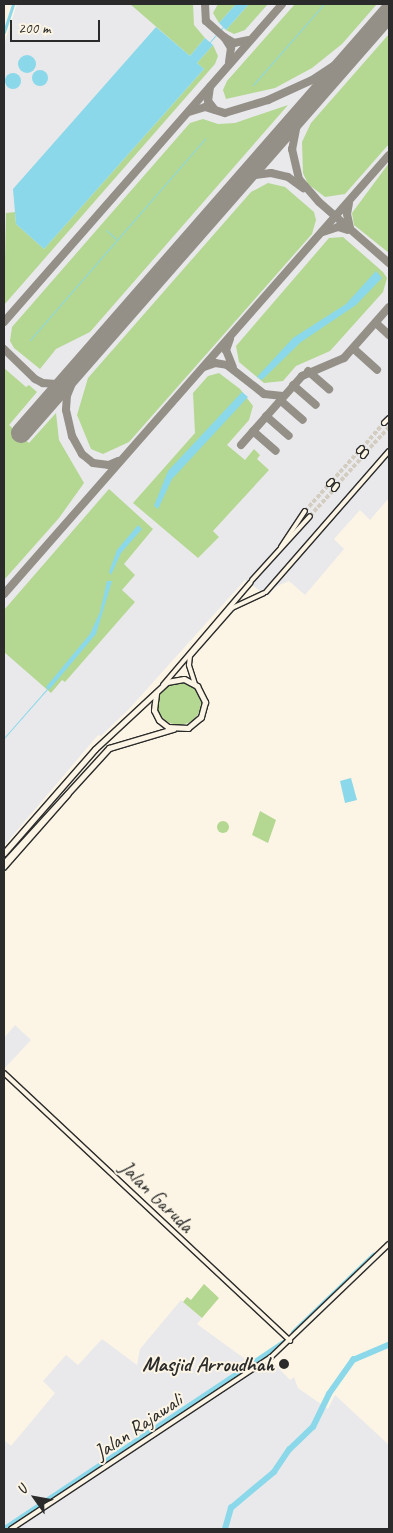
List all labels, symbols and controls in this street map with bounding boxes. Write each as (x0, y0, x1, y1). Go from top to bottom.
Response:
scale bar (12, 10, 102, 42)
text: 200 m (18, 19, 50, 38)
street label: Jalan Garuda (115, 1154, 199, 1238)
place label: Masjid Arroudhah (142, 1351, 274, 1377)
marker: Masjid Arroudhah (278, 1358, 290, 1370)
street label: Jalan Rajawali (89, 1387, 187, 1465)
north arrow (10, 1473, 60, 1523)
text: U (13, 1482, 31, 1497)

